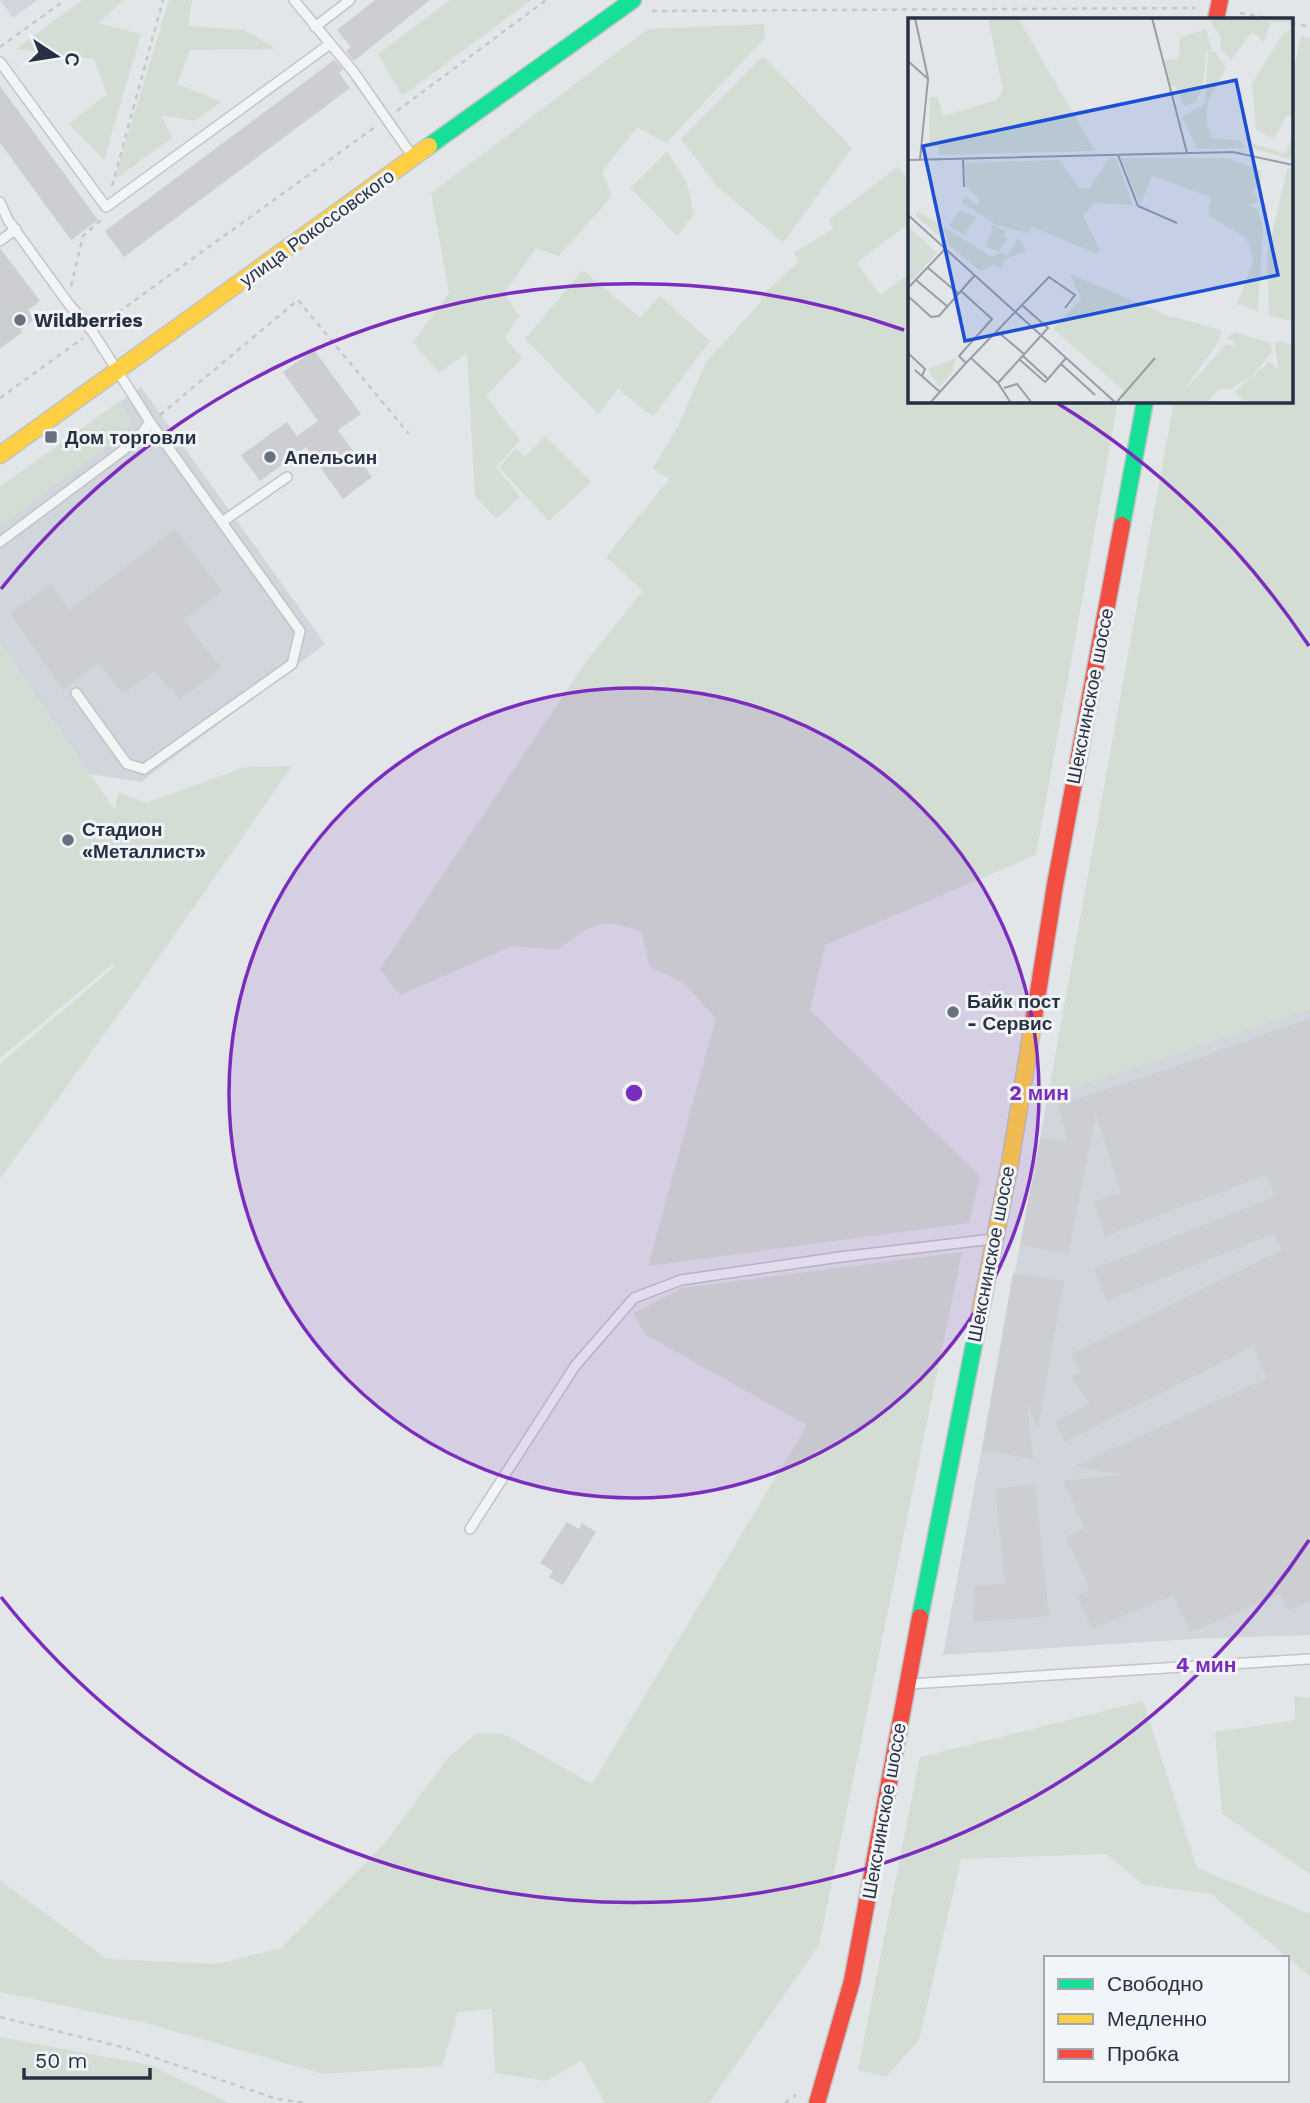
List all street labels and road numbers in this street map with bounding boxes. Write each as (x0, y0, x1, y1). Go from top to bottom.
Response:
street label: улица Рокоссовского (235, 164, 399, 292)
street label: Шекснинское шоссе (1062, 606, 1118, 786)
street label: Шекснинское шоссе (963, 1164, 1019, 1344)
street label: Шекснинское шоссе (857, 1721, 911, 1901)

